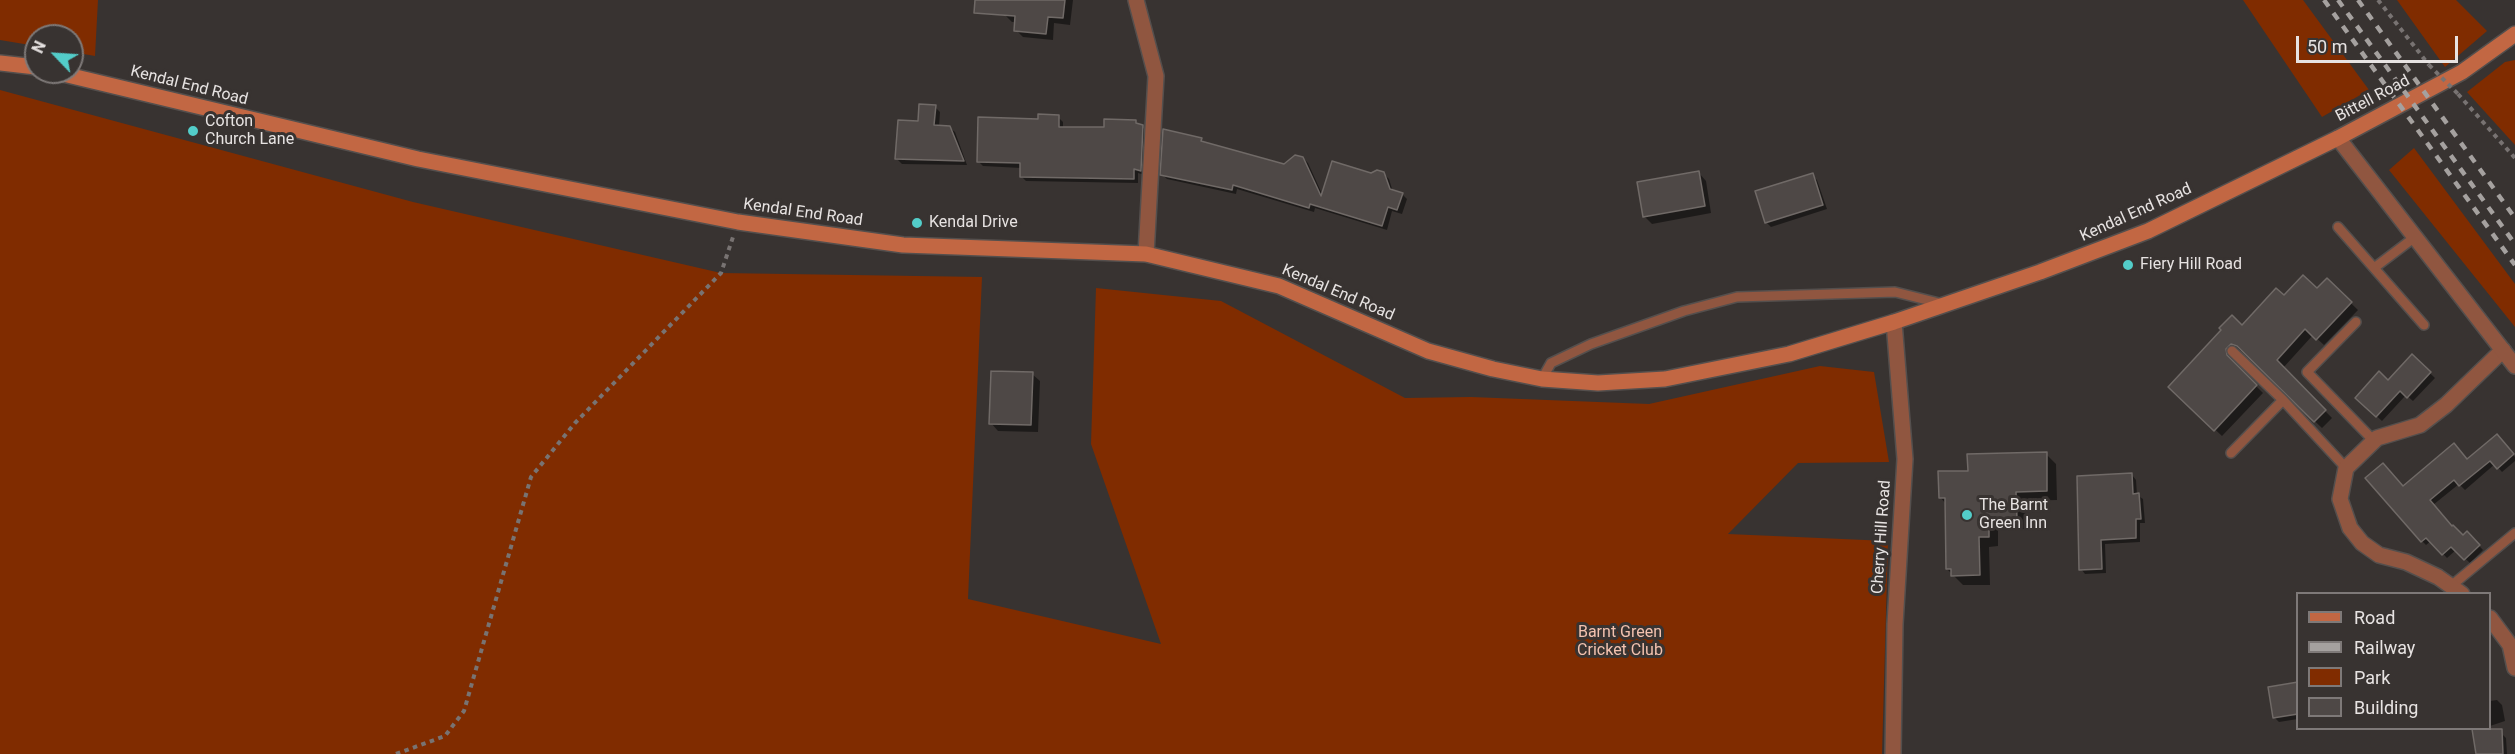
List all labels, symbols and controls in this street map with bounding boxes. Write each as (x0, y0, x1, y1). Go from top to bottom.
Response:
north arrow (24, 24, 84, 84)
scale bar (2299, 24, 2461, 62)
text: 50 m (2307, 36, 2347, 57)
text: N (28, 38, 50, 56)
street label: Kendal End Road (128, 62, 250, 110)
street label: Bittell Road (2333, 71, 2413, 127)
place label: Cofton Church Lane (205, 112, 294, 150)
marker: Cofton Church Lane (186, 124, 200, 138)
street label: Kendal End Road (2077, 180, 2195, 246)
street label: Kendal End Road (742, 195, 864, 231)
place label: Kendal Drive (929, 213, 1018, 233)
marker: Kendal Drive (910, 216, 924, 230)
place label: Fiery Hill Road (2140, 255, 2242, 275)
marker: Fiery Hill Road (2121, 258, 2135, 272)
street label: Kendal End Road (1279, 261, 1397, 325)
street label: Cherry Hill Road (1868, 479, 1896, 595)
place label: The Barnt Green Inn (1979, 496, 2048, 534)
marker: The Barnt Green Inn (1960, 508, 1974, 522)
legend (2296, 592, 2491, 730)
text: Road (2354, 607, 2395, 628)
park label: Barnt Green Cricket Club (1577, 623, 1663, 661)
text: Railway (2354, 637, 2415, 658)
text: Park (2354, 667, 2390, 688)
text: Building (2354, 697, 2418, 718)

